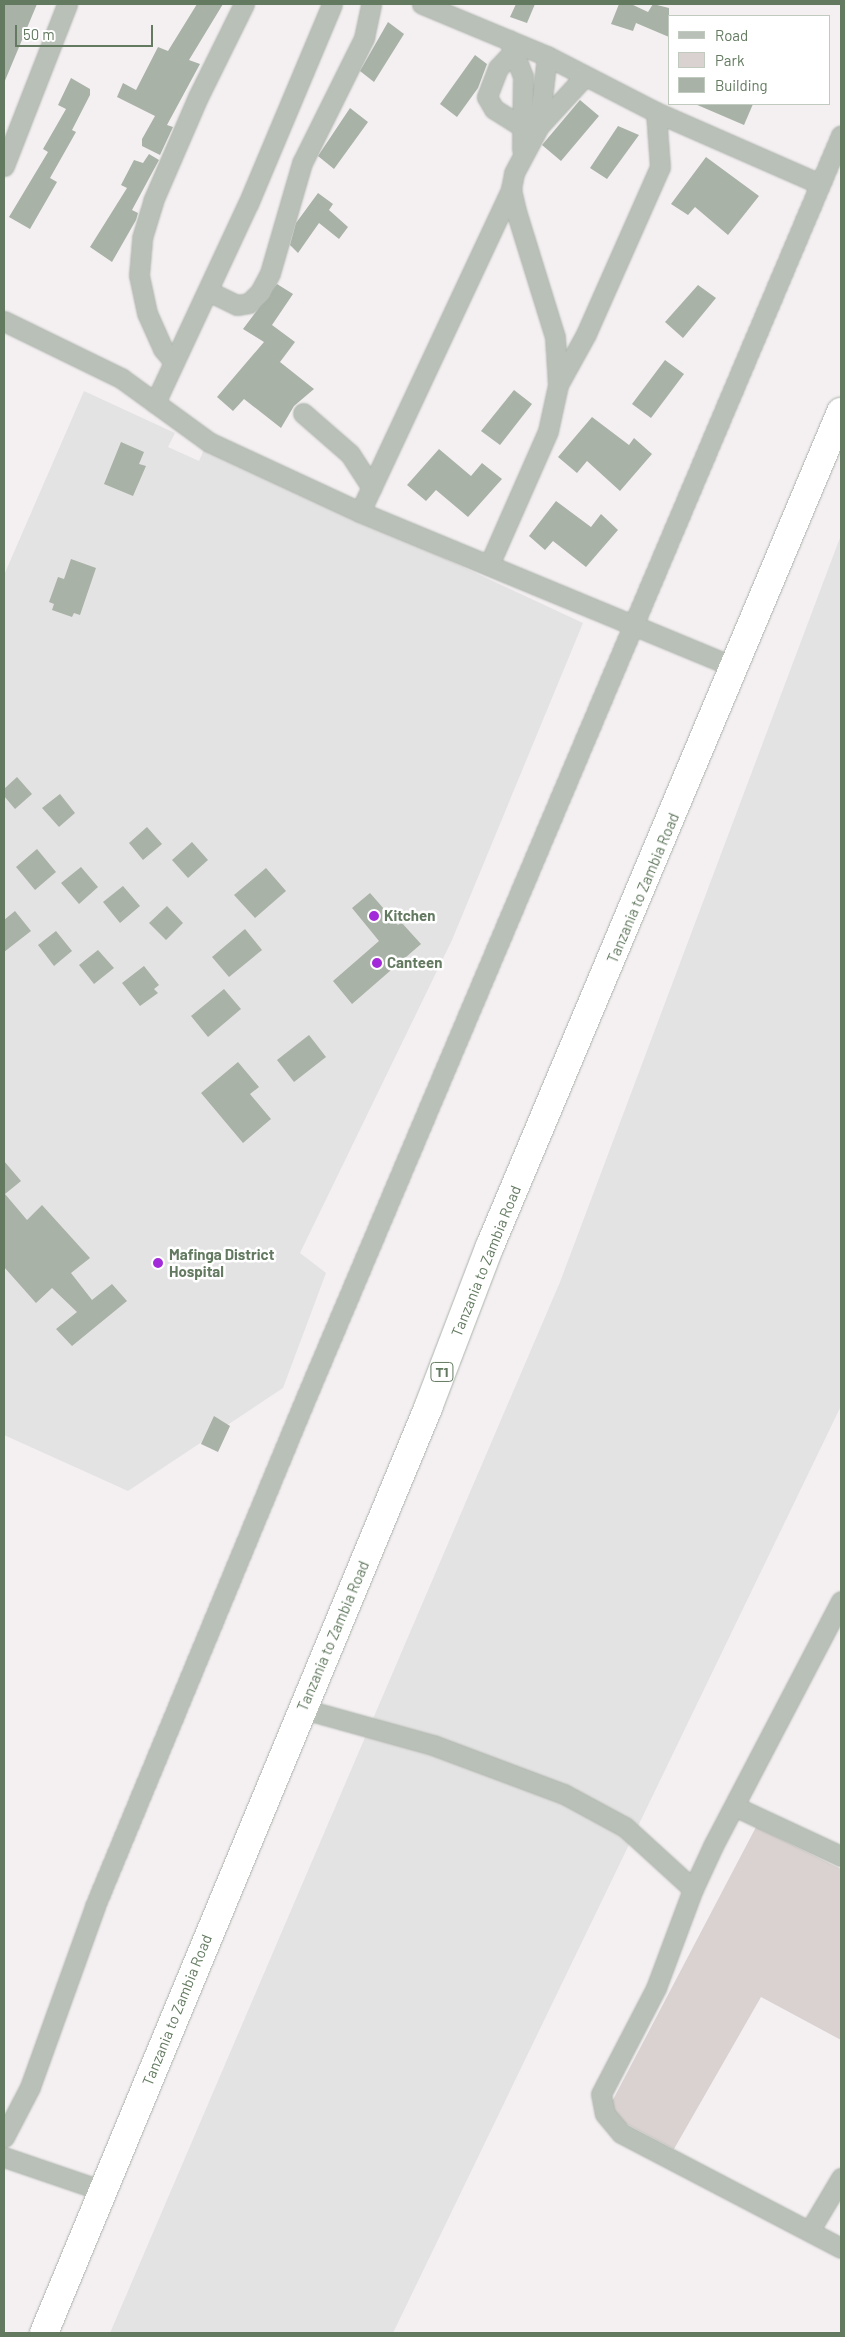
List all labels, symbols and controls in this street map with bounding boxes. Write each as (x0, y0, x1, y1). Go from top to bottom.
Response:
scale bar (18, 15, 155, 47)
legend (668, 15, 830, 105)
text: 50 m (23, 25, 55, 43)
text: Road (715, 26, 748, 44)
text: Park (715, 51, 744, 69)
text: Building (715, 76, 768, 94)
street label: Tanzania to Zambia Road (603, 810, 683, 966)
place label: Kitchen (384, 907, 435, 925)
marker: Kitchen (368, 910, 380, 922)
place label: Canteen (387, 954, 442, 972)
marker: Canteen (371, 957, 383, 969)
street label: Tanzania to Zambia Road (447, 1183, 525, 1339)
place label: Mafinga District Hospital (169, 1245, 274, 1280)
marker: Mafinga District Hospital (151, 1256, 165, 1270)
road number: T1 (430, 1360, 454, 1384)
street label: Tanzania to Zambia Road (293, 1558, 373, 1714)
street label: Tanzania to Zambia Road (138, 1932, 216, 2088)

